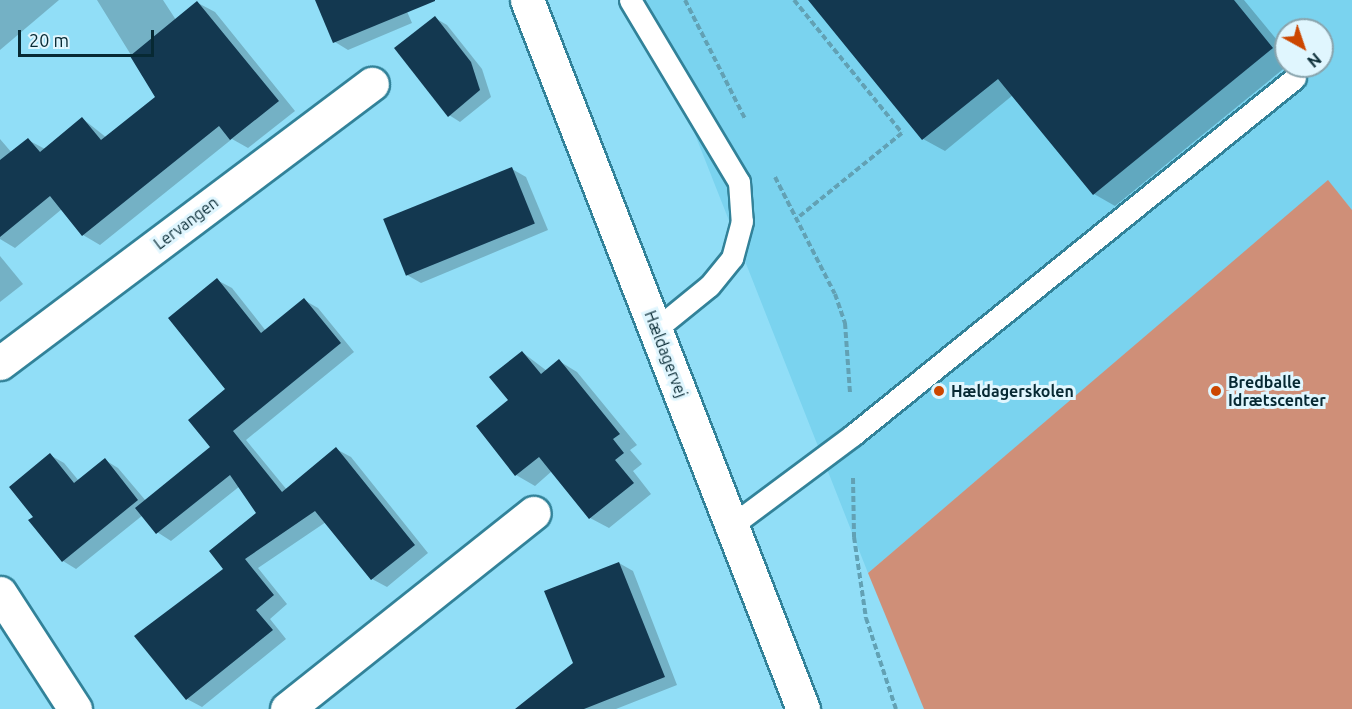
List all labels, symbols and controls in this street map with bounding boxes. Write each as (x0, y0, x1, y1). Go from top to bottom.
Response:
scale bar (21, 18, 158, 56)
north arrow (1274, 18, 1334, 78)
text: 20 m (29, 30, 69, 50)
text: N (1304, 50, 1325, 71)
street label: Lervangen (150, 193, 222, 253)
street label: Hældagervej (641, 308, 691, 400)
place label: Bredballe Idrætscenter (1228, 372, 1326, 410)
place label: Hældagerskolen (951, 381, 1074, 401)
marker: Hældagerskolen (932, 384, 946, 398)
marker: Bredballe Idrætscenter (1209, 384, 1223, 398)

